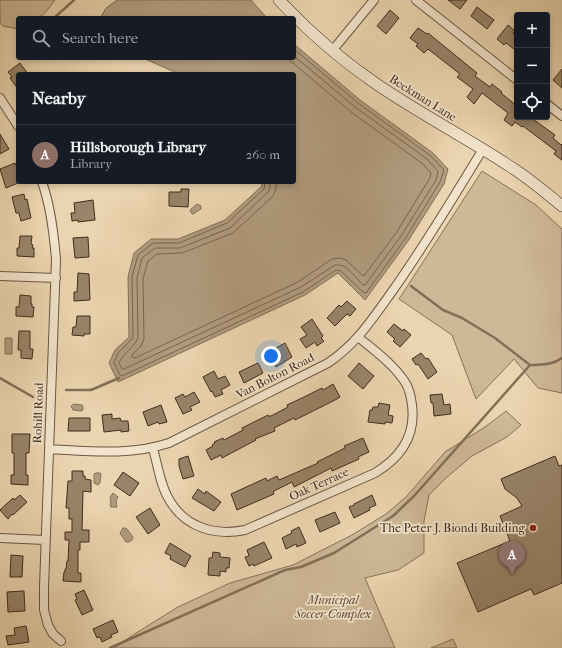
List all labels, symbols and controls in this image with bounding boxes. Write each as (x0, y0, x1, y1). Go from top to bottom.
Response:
map controls (514, 12, 550, 120)
button: + (514, 12, 550, 48)
search box (16, 16, 296, 60)
icon: search (30, 27, 52, 49)
text: Search here (62, 29, 138, 47)
button: − (514, 48, 550, 84)
street label: Beekman Lane (387, 72, 459, 124)
button: locate (514, 84, 550, 120)
text: Nearby (32, 88, 86, 108)
text: Hillsborough Library (70, 138, 206, 156)
text: A (41, 147, 49, 162)
text: 260 m (246, 147, 280, 162)
text: Library (70, 156, 112, 171)
your location (261, 346, 281, 366)
street label: Van Bolton Road (233, 350, 317, 402)
street label: Rohill Road (30, 382, 46, 444)
street label: Oak Terrace (287, 465, 351, 503)
place label: The Peter J. Biondi Building (380, 521, 526, 535)
marker: The Peter J. Biondi Building (528, 523, 538, 533)
pin: A (499, 541, 525, 574)
park label: Municipal Soccer Complex (294, 593, 372, 621)

